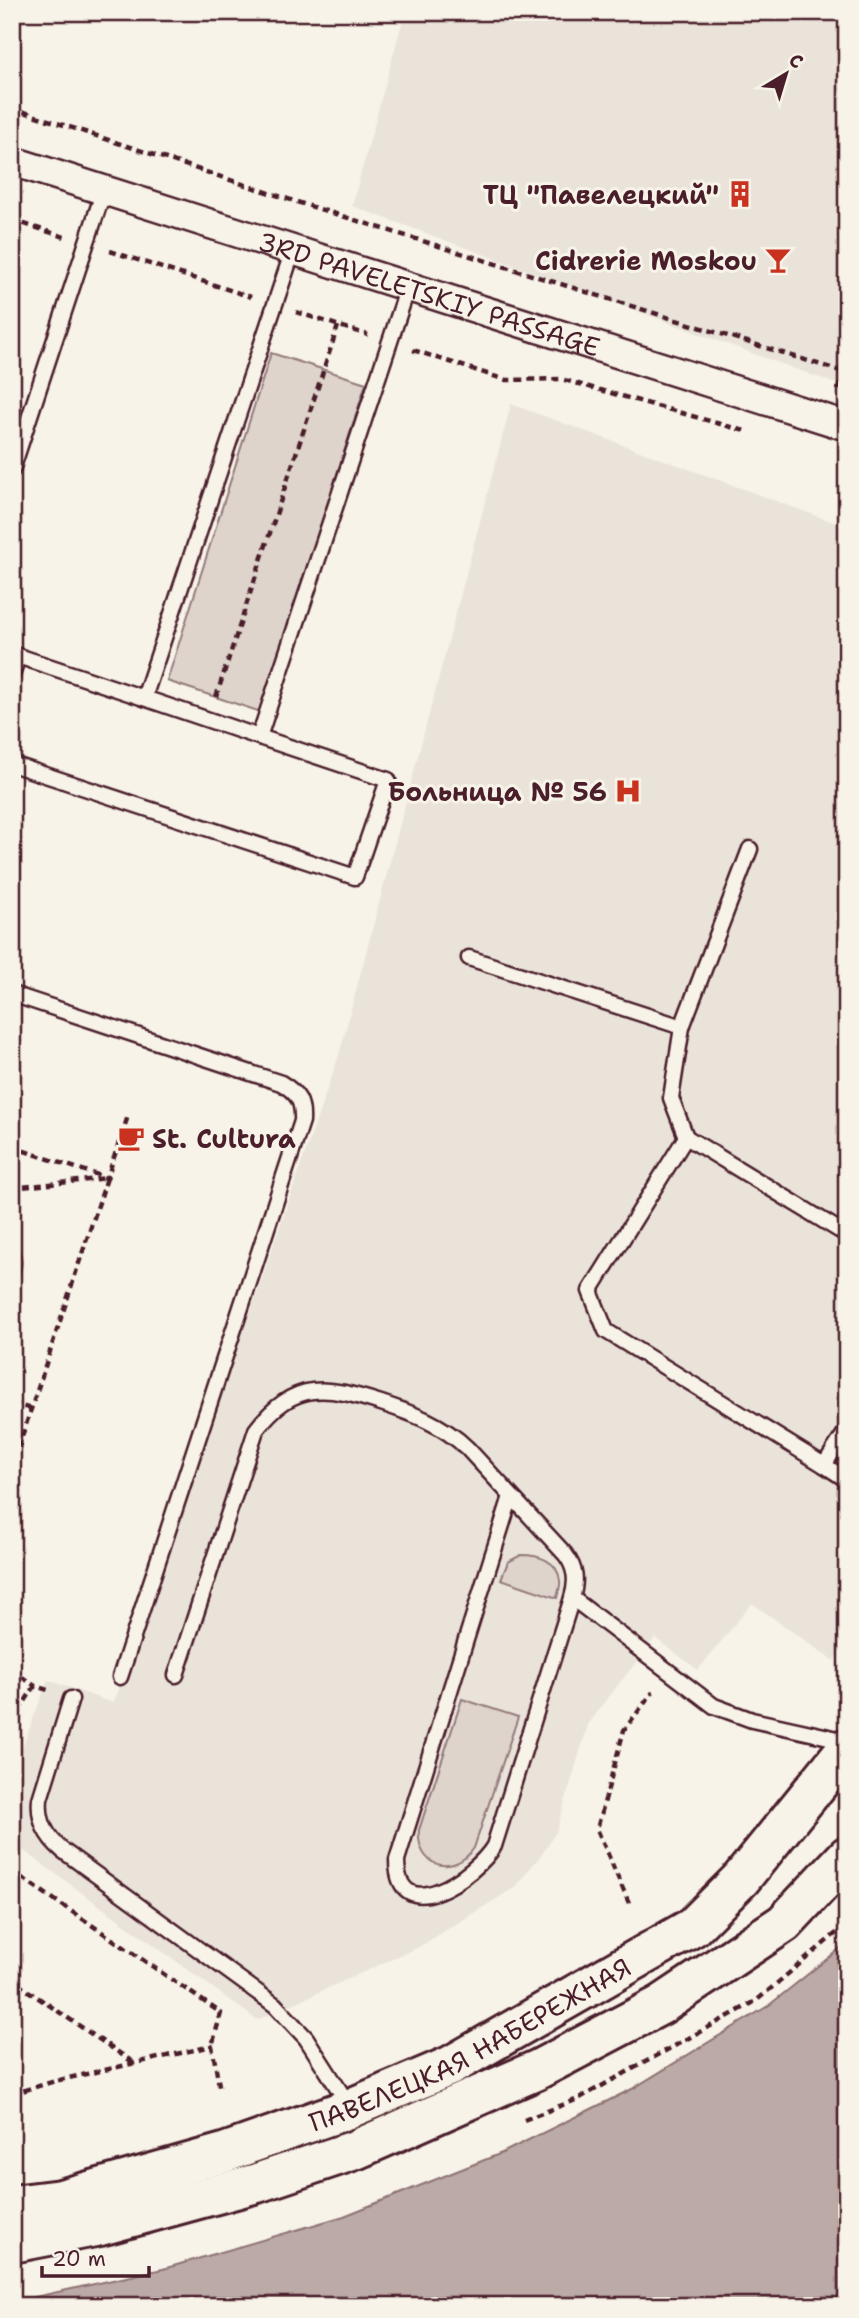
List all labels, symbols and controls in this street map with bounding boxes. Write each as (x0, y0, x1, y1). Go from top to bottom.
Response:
north arrow (750, 38, 820, 108)
text: С (784, 48, 808, 74)
place label: ТЦ "Павелецкий" (483, 177, 719, 212)
building icon: ТЦ "Павелецкий" (725, 179, 755, 209)
street label: 3RD PAVELETSKIY PASSAGE (254, 223, 605, 364)
place label: Cidrerie Moskou (535, 243, 757, 278)
bar icon: Cidrerie Moskou (763, 245, 793, 275)
place label: Больница № 56 (388, 774, 607, 809)
hospital icon: Больница № 56 (613, 776, 643, 806)
place label: St. Cultura (152, 1121, 296, 1156)
cafe icon: St. Cultura (116, 1123, 146, 1153)
street label: ПАВЕЛЕЦКАЯ НАБЕРЕЖНАЯ (304, 1949, 637, 2139)
scale bar (42, 2234, 149, 2278)
text: 20 m (52, 2245, 106, 2273)

